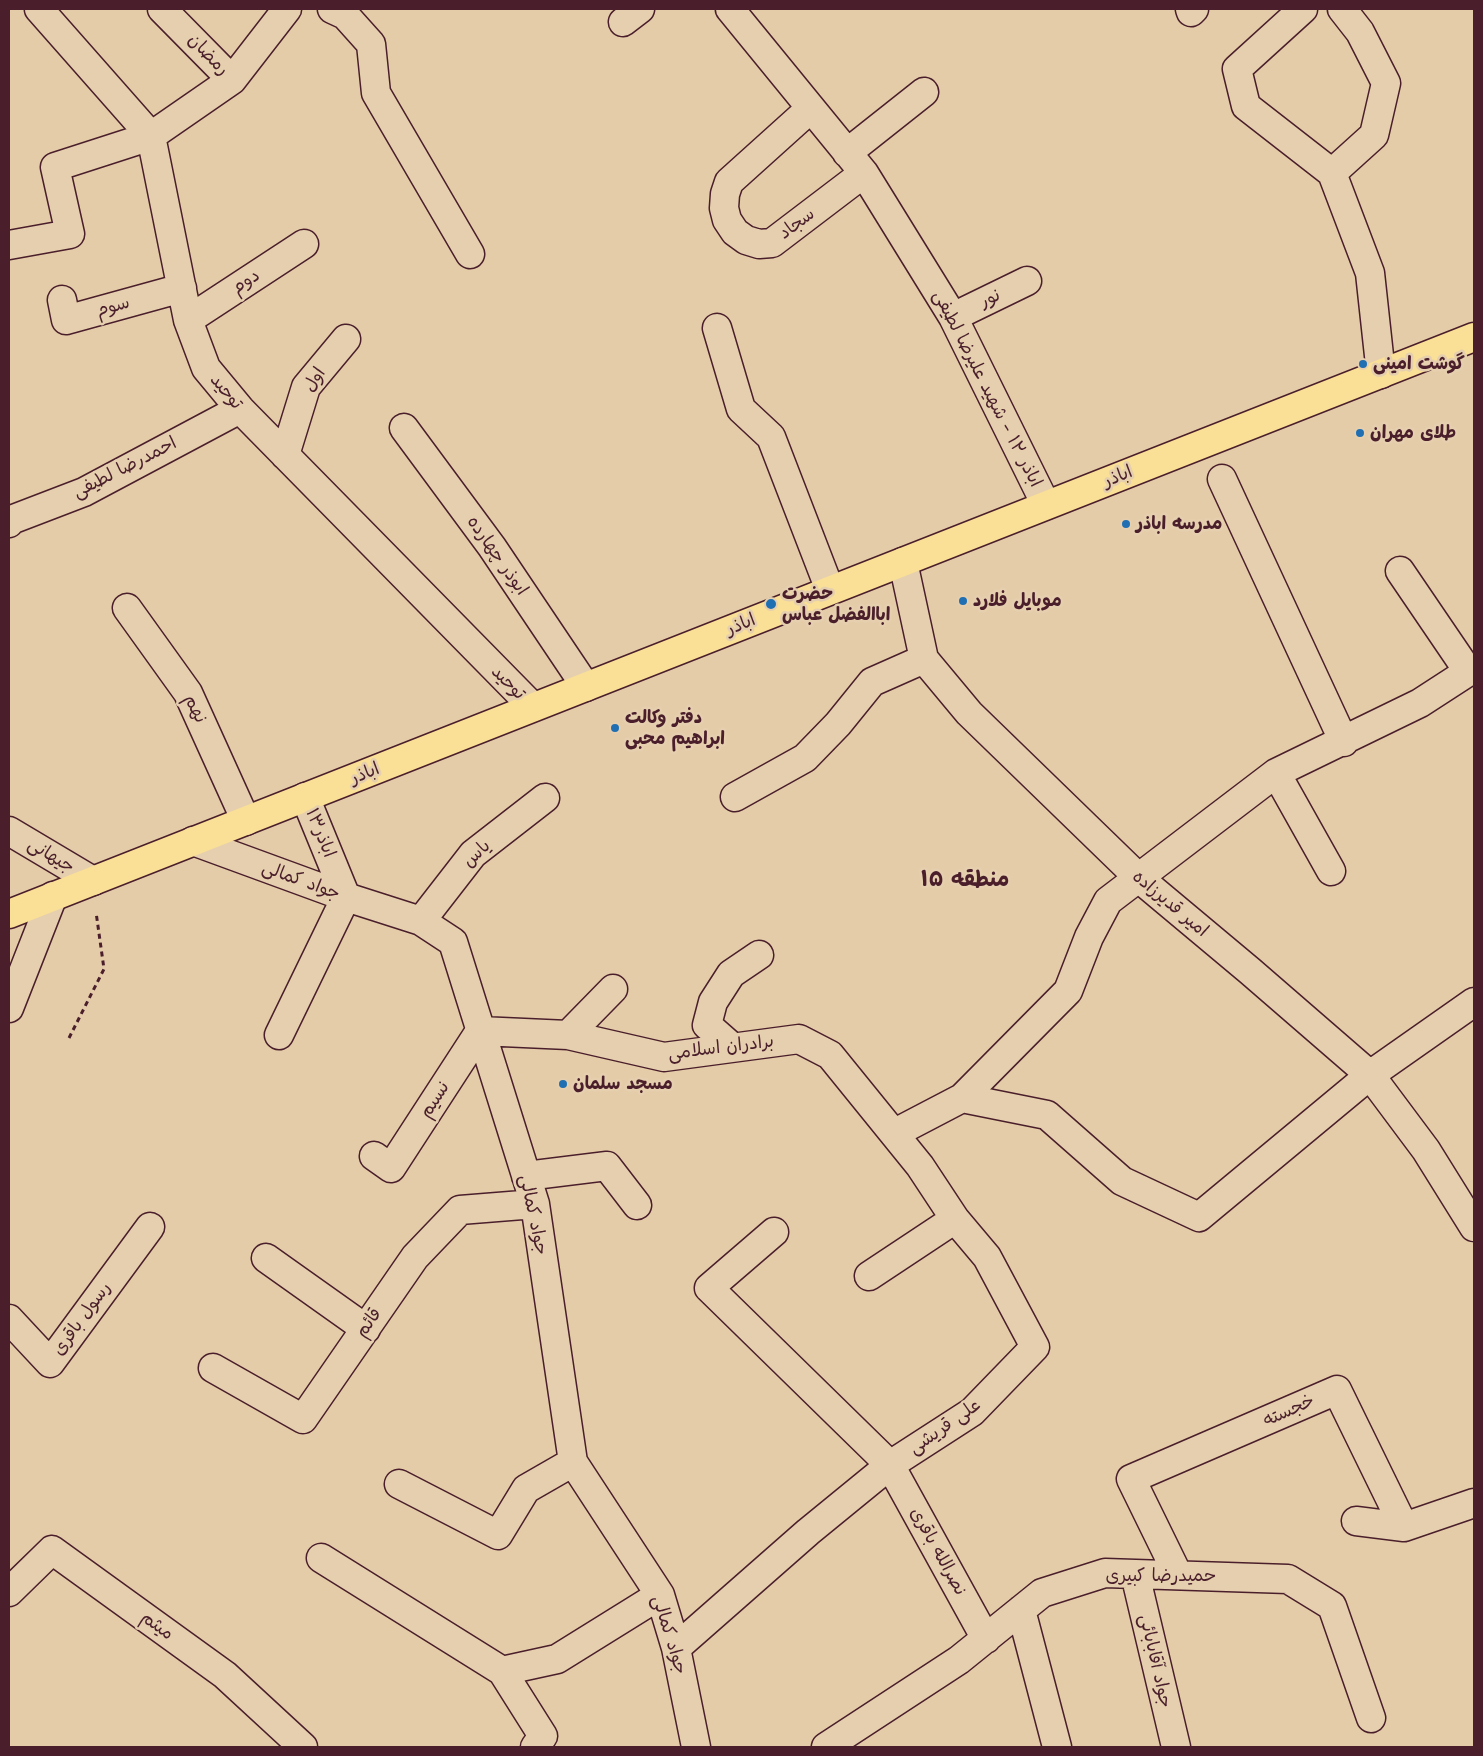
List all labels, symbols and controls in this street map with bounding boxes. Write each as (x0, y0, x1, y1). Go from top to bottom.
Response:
street label: رمضان (183, 30, 233, 80)
street label: سجاد (775, 204, 819, 244)
street label: دوم (228, 265, 264, 299)
street label: نور (976, 285, 1004, 313)
street label: اباذر ۱۲ - شهید علیرضا لطیفی (928, 287, 1046, 491)
street label: سوم (94, 292, 132, 322)
place label: گوشت امینی (1373, 353, 1465, 375)
marker: گوشت امینی (1357, 358, 1369, 370)
street label: اول (299, 364, 331, 396)
street label: توحید (205, 370, 247, 414)
place label: طلای مهران (1370, 422, 1456, 444)
marker: طلای مهران (1354, 427, 1366, 439)
street label: احمدرضا لطیفی (70, 433, 180, 503)
street label: اباذر (1100, 461, 1136, 493)
street label: ابوذر چهارده (462, 512, 532, 600)
place label: مدرسه اباذر (1136, 513, 1222, 535)
marker: مدرسه اباذر (1120, 518, 1132, 530)
place label: حضرت اباالفضل عباس (782, 583, 890, 626)
place label: موبایل فلارد (973, 590, 1062, 612)
marker: موبایل فلارد (957, 595, 969, 607)
marker: حضرت اباالفضل عباس (764, 597, 778, 611)
street label: اباذر (723, 609, 759, 641)
street label: توحید (486, 661, 530, 705)
street label: نهم (179, 691, 211, 727)
place label: دفتر وکالت ابراهیم محبی (625, 707, 725, 750)
marker: دفتر وکالت ابراهیم محبی (609, 722, 621, 734)
street label: اباذر (347, 758, 383, 790)
street label: اباذر۱۳ (300, 805, 340, 861)
street label: جیهانی (24, 834, 78, 878)
street label: یاس (459, 836, 495, 872)
street label: جواد کمالی (259, 857, 343, 905)
street label: امیر قدیرزاده (1128, 866, 1212, 942)
district label: منطقه ۱۵ (921, 867, 1009, 893)
street label: برادران اسلامی (667, 1031, 775, 1065)
place label: مسجد سلمان (573, 1073, 673, 1095)
street label: نسیم (415, 1078, 455, 1122)
marker: مسجد سلمان (557, 1078, 569, 1090)
street label: جواد کمالی (514, 1173, 552, 1257)
street label: رسول باقری (48, 1278, 116, 1360)
street label: قائم (351, 1304, 387, 1342)
street label: خجسته (1260, 1390, 1318, 1432)
street label: علی قریشی (905, 1394, 985, 1460)
street label: نصرالله باقری (905, 1504, 971, 1600)
street label: حمیدرضا کبیری (1106, 1565, 1216, 1587)
street label: جواد کمالی (647, 1593, 691, 1677)
street label: میثم (136, 1607, 178, 1645)
street label: جواد آقابابائی (1134, 1612, 1176, 1710)

